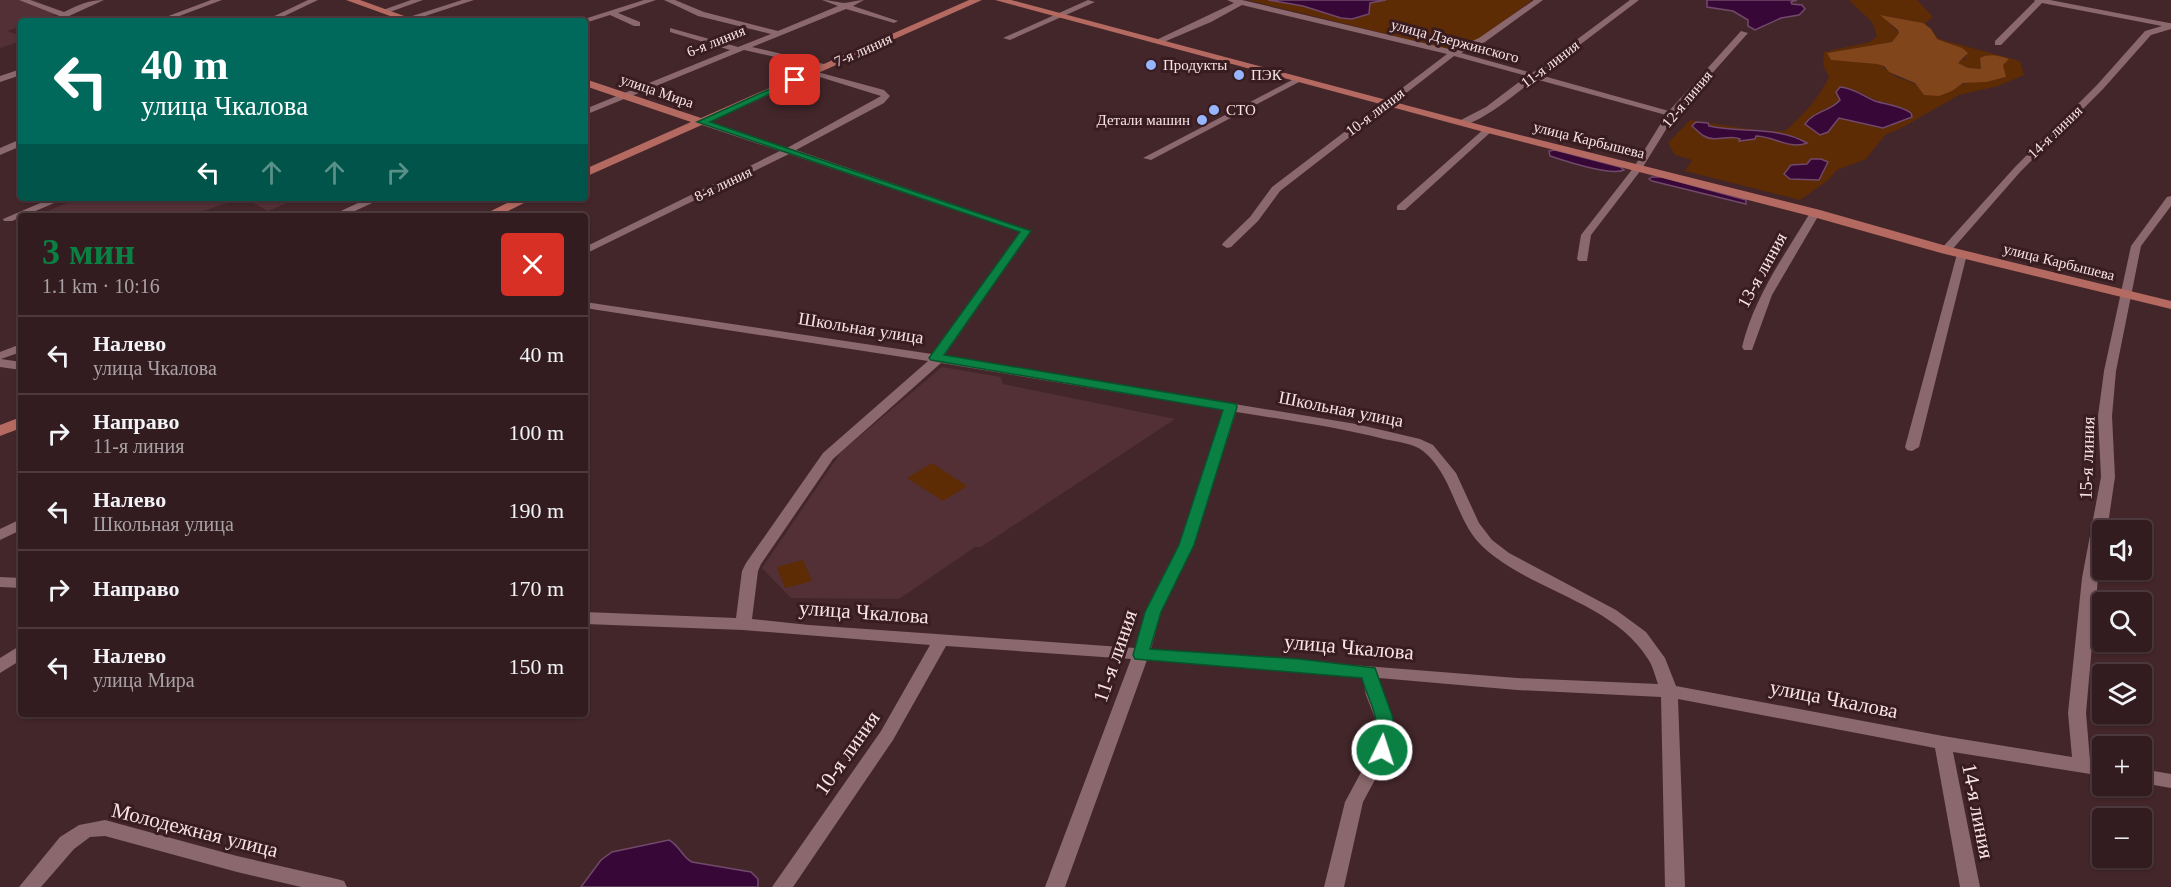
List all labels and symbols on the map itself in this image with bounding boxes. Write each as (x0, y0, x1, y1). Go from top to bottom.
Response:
street label: улица Дзержинского (1389, 16, 1521, 66)
street label: 6-я линия (684, 22, 748, 60)
street label: 7-я линия (832, 30, 894, 70)
street label: 11-я линия (1518, 37, 1582, 91)
pin (769, 54, 820, 105)
place label: Продукты (1163, 57, 1227, 73)
marker: Продукты (1144, 58, 1158, 72)
place label: ПЭК (1251, 67, 1283, 83)
street label: 12-я линия (1659, 67, 1715, 131)
marker: ПЭК (1232, 68, 1246, 82)
street label: улица Мира (618, 71, 696, 111)
street label: 10-я линия (1343, 85, 1407, 139)
place label: СТО (1226, 102, 1256, 118)
street label: 14-я линия (2025, 102, 2085, 162)
marker: СТО (1207, 103, 1221, 117)
place label: Детали машин (1096, 112, 1190, 128)
marker: Детали машин (1195, 113, 1209, 127)
street label: улица Карбышева (1532, 118, 1647, 162)
street label: 8-я линия (692, 163, 754, 205)
street label: 13-я линия (1733, 229, 1791, 311)
street label: улица Карбышева (2002, 240, 2117, 284)
street label: Школьная улица (797, 308, 925, 348)
street label: Школьная улица (1277, 387, 1405, 431)
street label: 15-я линия (2076, 416, 2098, 500)
street label: улица Чкалова (798, 595, 930, 629)
street label: 11-я линия (1088, 606, 1142, 705)
street label: улица Чкалова (1283, 629, 1416, 665)
street label: улица Чкалова (1768, 675, 1901, 723)
street label: 10-я линия (809, 706, 885, 800)
position arrow (1350, 718, 1414, 782)
street label: 14-я линия (1957, 761, 1999, 861)
street label: Молодежная улица (109, 798, 281, 862)

